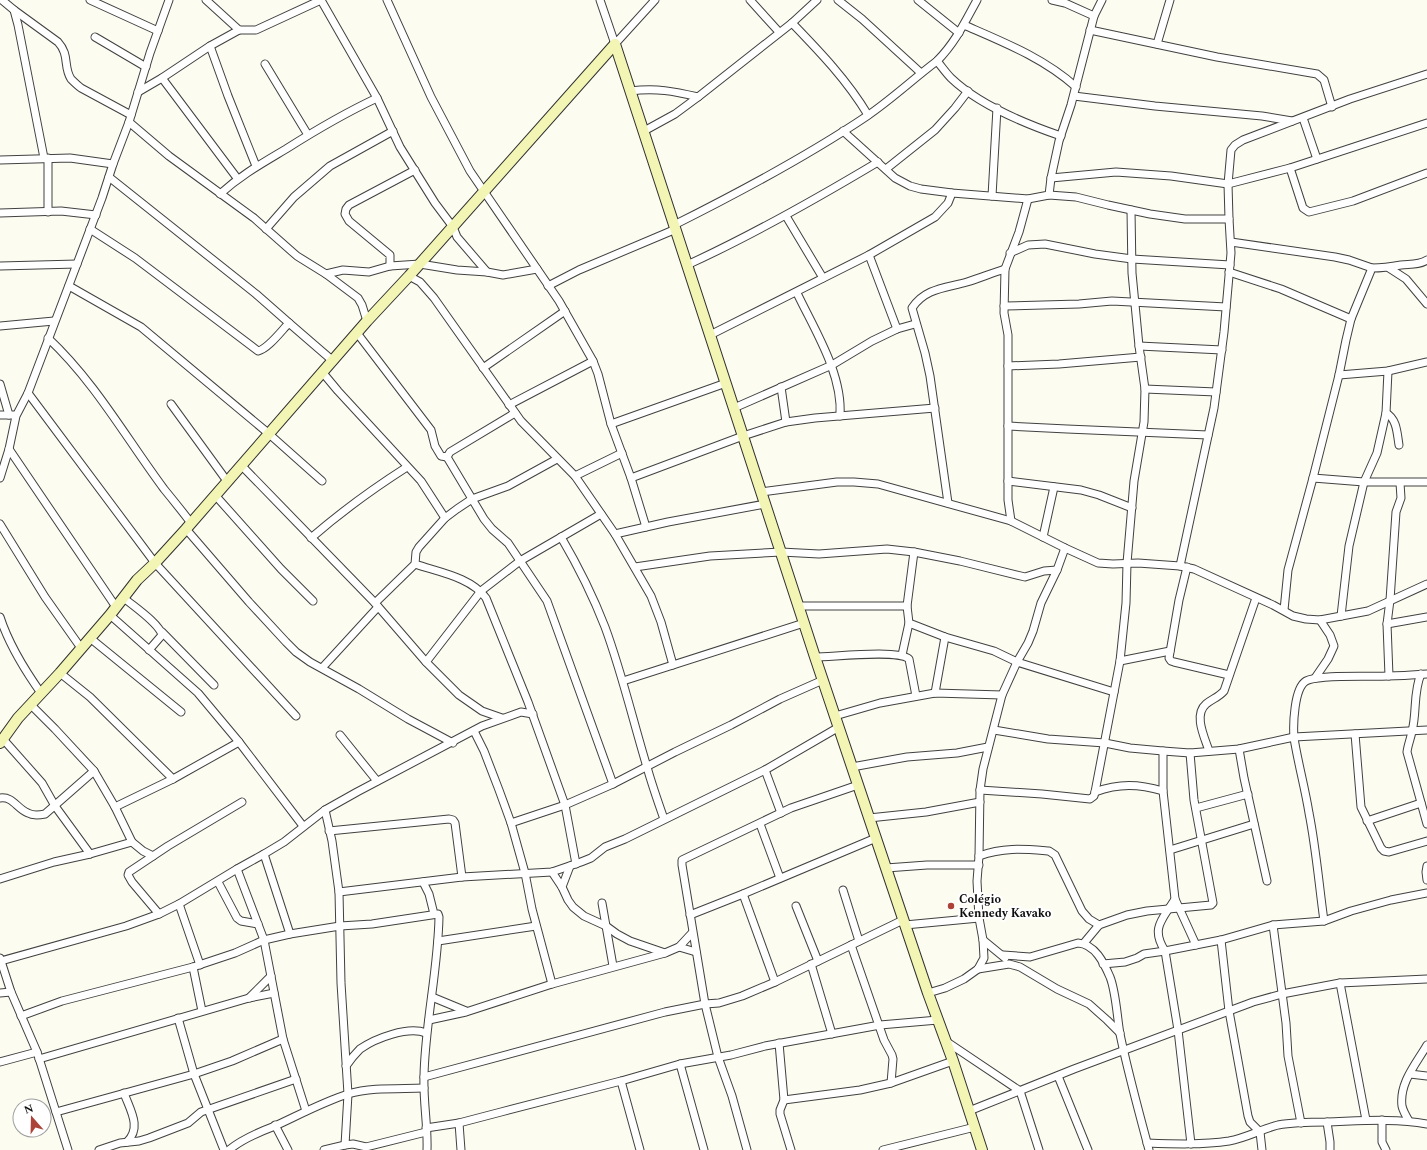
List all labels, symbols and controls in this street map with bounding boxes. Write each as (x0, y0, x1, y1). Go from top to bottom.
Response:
place label: Colégio Kennedy Kavako (959, 890, 1052, 923)
marker: Colégio Kennedy Kavako (946, 901, 956, 911)
north arrow (12, 1098, 52, 1138)
text: N (22, 1100, 36, 1119)

